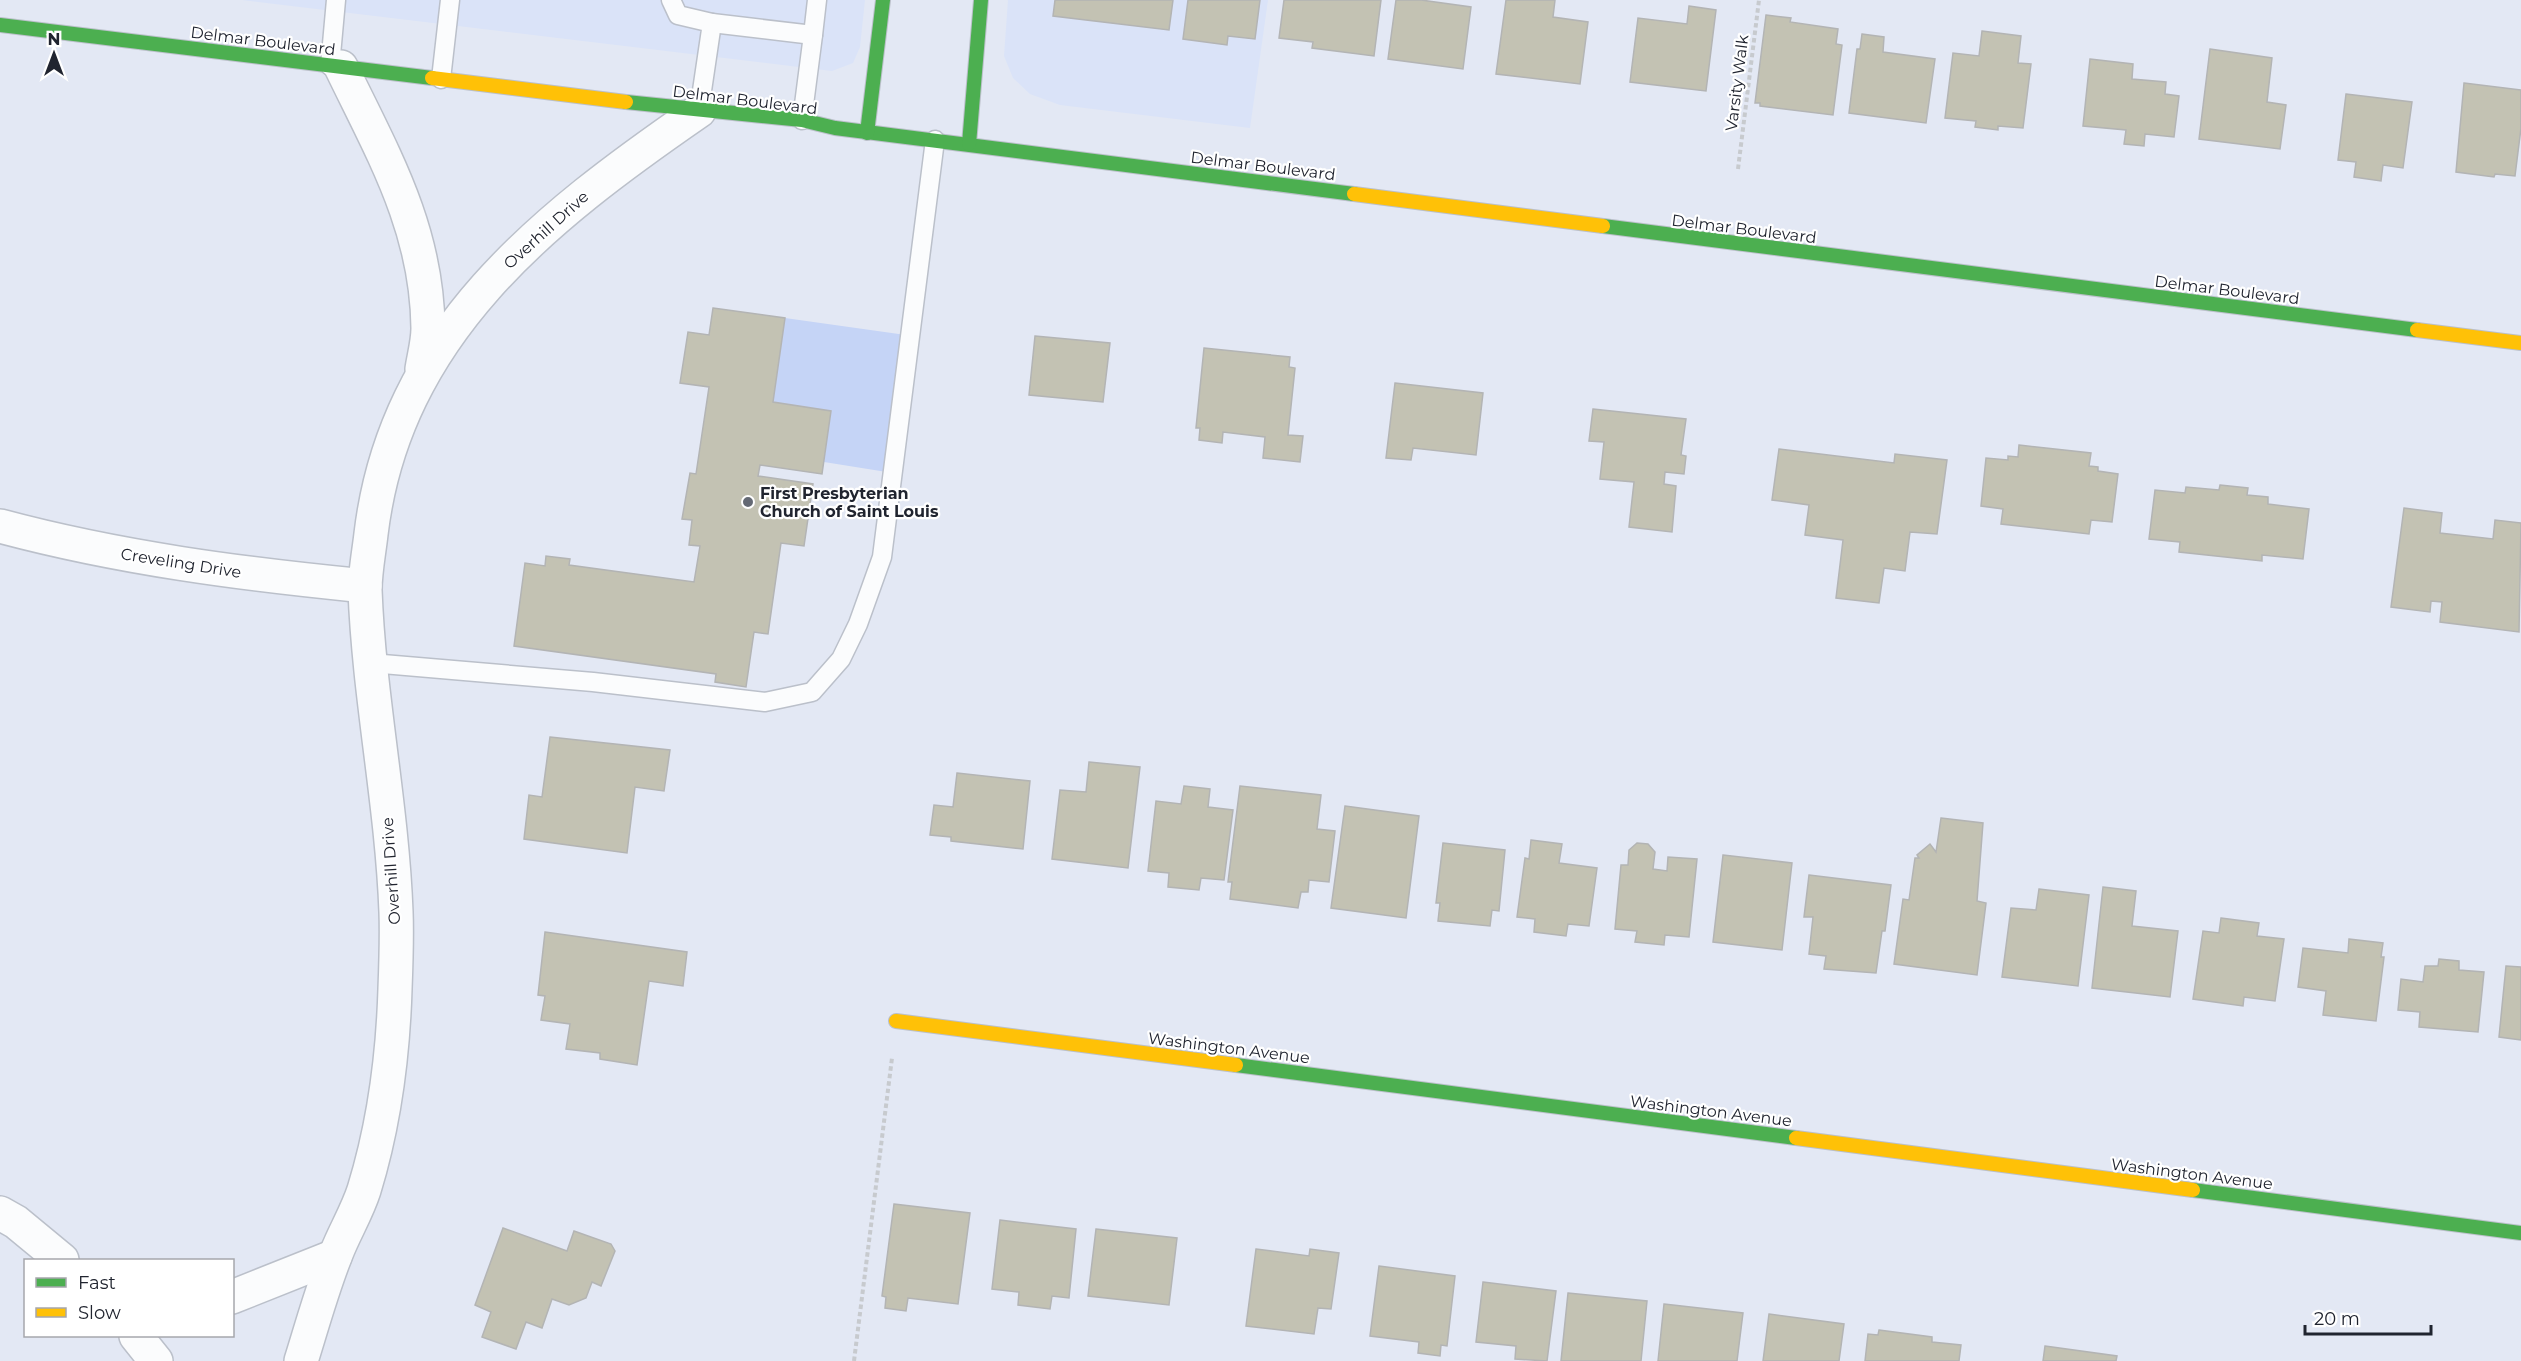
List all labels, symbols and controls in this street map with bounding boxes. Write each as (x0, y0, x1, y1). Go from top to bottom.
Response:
street label: Delmar Boulevard (190, 23, 336, 59)
north arrow (24, 24, 84, 84)
text: N (48, 30, 60, 49)
street label: Varsity Walk (1722, 33, 1752, 132)
street label: Delmar Boulevard (672, 82, 818, 118)
street label: Delmar Boulevard (1190, 148, 1336, 184)
street label: Overhill Drive (500, 187, 592, 273)
street label: Delmar Boulevard (1671, 211, 1817, 247)
street label: Delmar Boulevard (2154, 272, 2300, 308)
place label: First Presbyterian Church of Saint Louis (760, 484, 939, 521)
marker: First Presbyterian Church of Saint Louis (741, 495, 755, 509)
street label: Creveling Drive (119, 544, 243, 582)
street label: Overhill Drive (378, 817, 404, 925)
street label: Washington Avenue (1147, 1029, 1311, 1067)
street label: Washington Avenue (1629, 1092, 1793, 1130)
street label: Washington Avenue (2110, 1155, 2274, 1193)
legend (24, 1259, 234, 1337)
text: Fast (78, 1272, 116, 1294)
scale bar (2305, 1298, 2431, 1336)
text: Slow (78, 1302, 121, 1324)
text: 20 m (2314, 1308, 2360, 1330)

